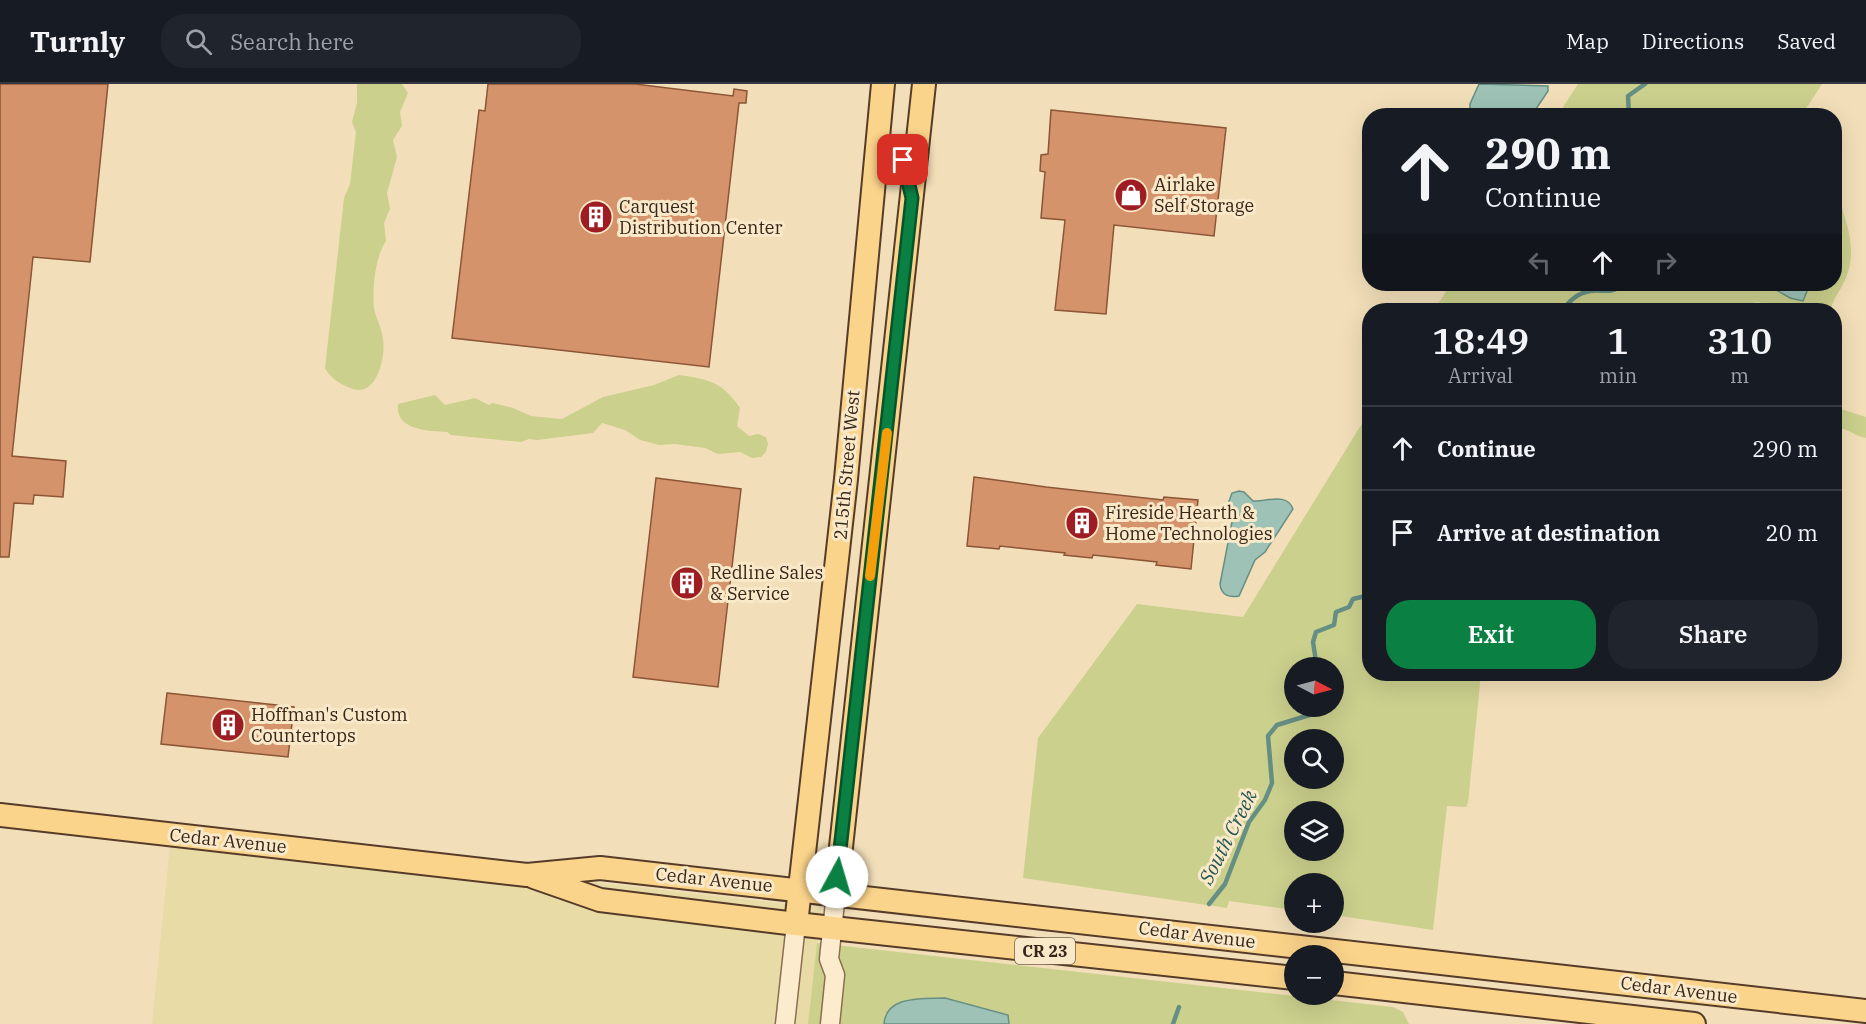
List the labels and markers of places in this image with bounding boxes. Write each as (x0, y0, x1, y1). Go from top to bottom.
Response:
pin (877, 134, 928, 185)
place label: Airlake Self Storage (1154, 173, 1254, 217)
shop icon: Airlake Self Storage (1113, 177, 1149, 213)
place label: Carquest Distribution Center (619, 195, 782, 239)
building icon: Carquest Distribution Center (578, 199, 614, 235)
place label: Fireside Hearth & Home Technologies (1105, 501, 1273, 545)
building icon: Fireside Hearth & Home Technologies (1064, 505, 1100, 541)
place label: Redline Sales & Service (710, 561, 823, 605)
building icon: Redline Sales & Service (669, 565, 705, 601)
place label: Hoffman's Custom Countertops (251, 703, 408, 747)
building icon: Hoffman's Custom Countertops (210, 707, 246, 743)

